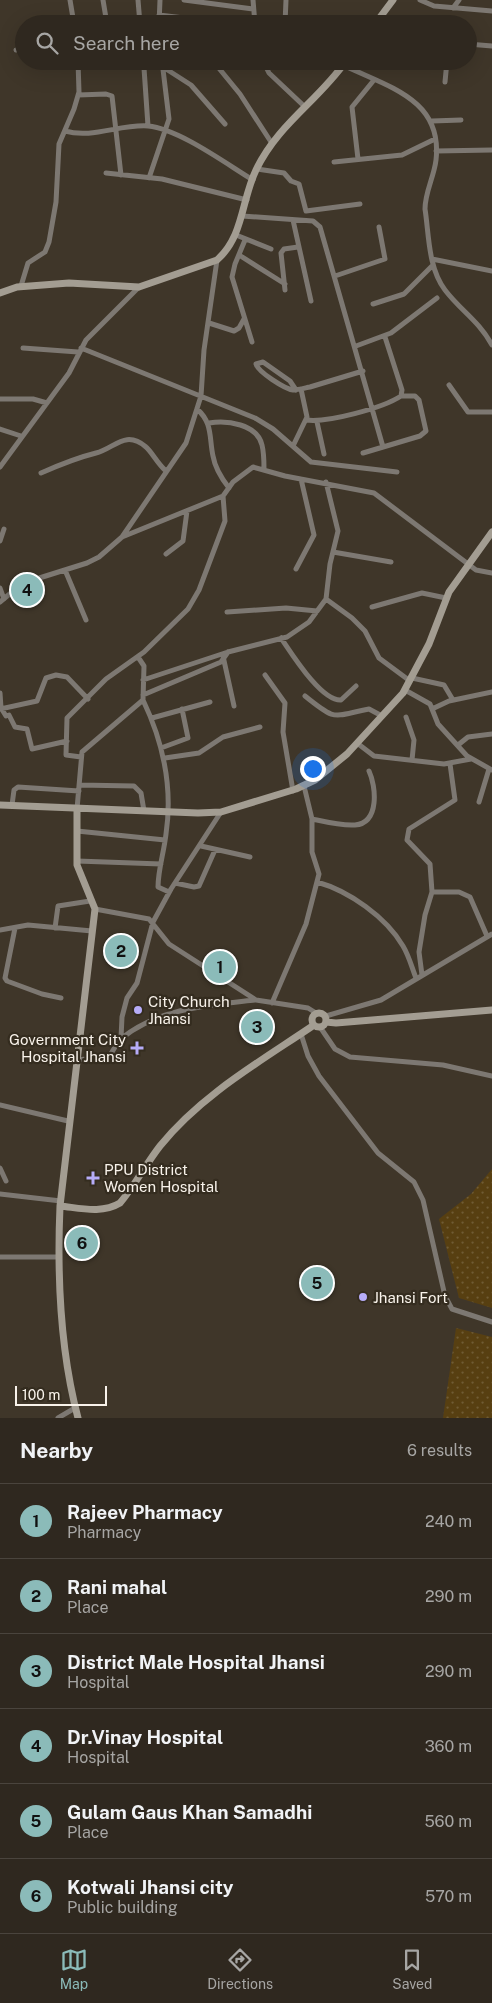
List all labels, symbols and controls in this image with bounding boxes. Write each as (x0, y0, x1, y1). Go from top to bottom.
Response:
search box (15, 15, 477, 70)
icon: search (33, 29, 61, 57)
text: Search here (73, 32, 180, 54)
pin: 4 (11, 571, 43, 609)
your location (300, 756, 326, 782)
pin: 2 (105, 932, 137, 970)
pin: 1 (204, 948, 236, 986)
place label: City Church Jhansi (148, 993, 230, 1027)
marker: City Church Jhansi (132, 1004, 144, 1016)
pin: 3 (241, 1008, 273, 1046)
place label: Government City Hospital Jhansi (9, 1031, 126, 1065)
marker: Government City Hospital Jhansi (130, 1041, 144, 1055)
place label: PPU District Women Hospital (104, 1161, 219, 1195)
marker: PPU District Women Hospital (86, 1171, 100, 1185)
pin: 6 (66, 1224, 98, 1262)
pin: 5 (301, 1264, 333, 1302)
place label: Jhansi Fort (373, 1289, 448, 1306)
marker: Jhansi Fort (357, 1291, 369, 1303)
scale bar (15, 1383, 108, 1406)
text: 100 m (22, 1387, 60, 1403)
text: Nearby (20, 1438, 93, 1463)
text: 6 results (407, 1441, 472, 1460)
text: Rajeev Pharmacy (67, 1501, 223, 1523)
text: 1 (33, 1512, 39, 1531)
text: 240 m (425, 1512, 472, 1531)
text: Pharmacy (67, 1523, 141, 1542)
text: Rani mahal (67, 1576, 167, 1598)
text: 2 (31, 1587, 41, 1606)
text: 290 m (425, 1587, 472, 1606)
text: Place (67, 1598, 109, 1617)
text: District Male Hospital Jhansi (67, 1651, 325, 1673)
text: 3 (31, 1662, 41, 1681)
text: 290 m (425, 1662, 472, 1681)
text: Hospital (67, 1673, 130, 1692)
text: Dr.Vinay Hospital (67, 1726, 223, 1748)
text: 4 (31, 1737, 41, 1756)
text: 360 m (425, 1737, 472, 1756)
text: Hospital (67, 1748, 130, 1767)
text: Gulam Gaus Khan Samadhi (67, 1801, 312, 1823)
text: 5 (31, 1812, 41, 1831)
text: 560 m (424, 1812, 472, 1831)
text: Place (67, 1823, 109, 1842)
text: Kotwali Jhansi city (67, 1876, 234, 1898)
text: 6 (31, 1887, 41, 1906)
text: 570 m (425, 1887, 472, 1906)
text: Public building (67, 1898, 178, 1917)
tab: Map (60, 1946, 88, 1992)
tab: Directions (207, 1946, 273, 1992)
tab: Saved (392, 1946, 432, 1992)

